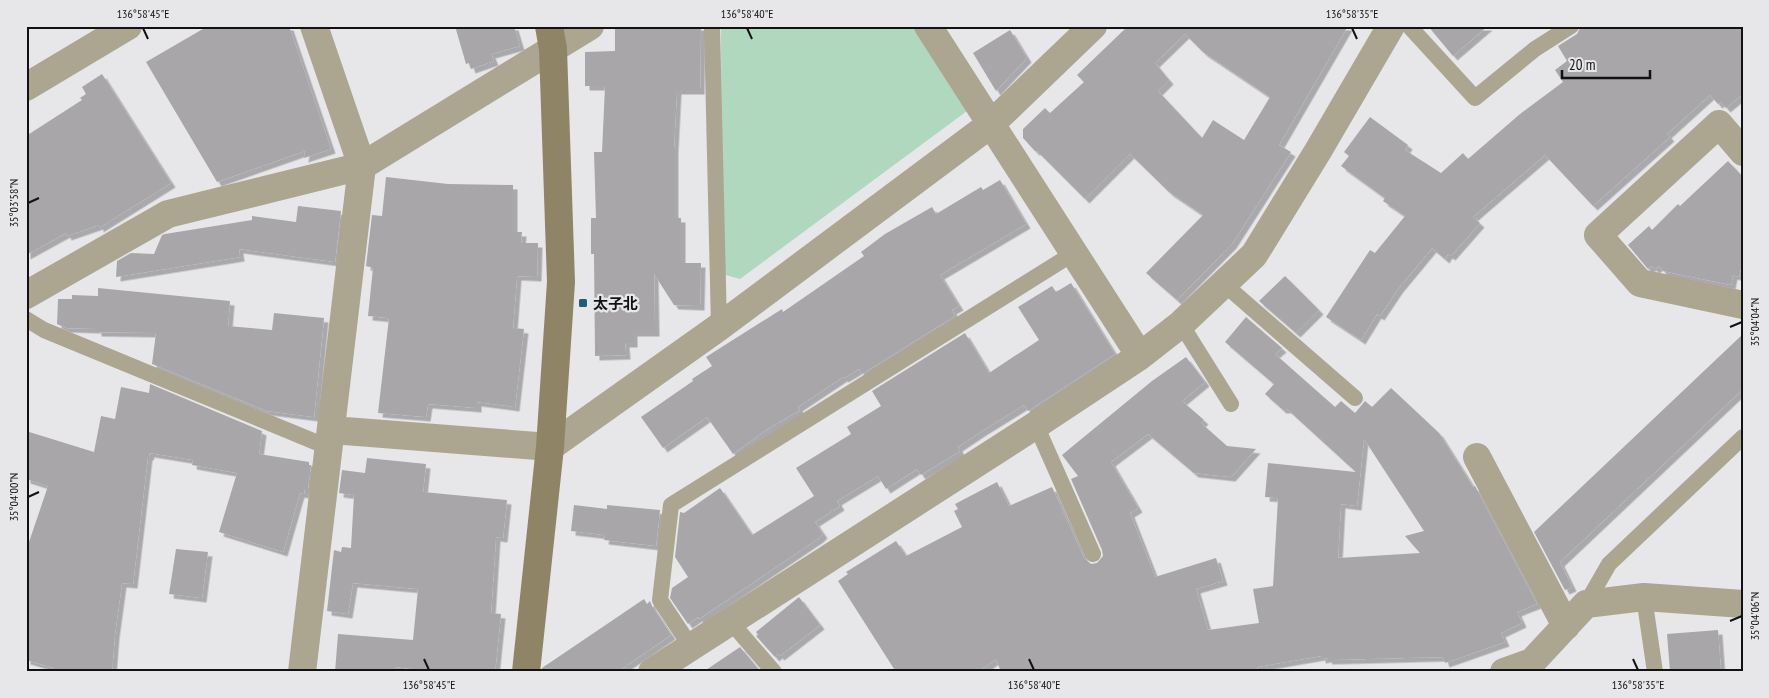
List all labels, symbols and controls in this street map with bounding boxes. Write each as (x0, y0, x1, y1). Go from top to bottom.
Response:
text: 136°58'45"E (117, 6, 169, 21)
text: 136°58'40"E (721, 6, 773, 21)
text: 136°58'35"E (1326, 6, 1378, 21)
scale bar (1562, 48, 1649, 80)
text: 20 m (1569, 55, 1595, 74)
text: 35°03'58"N (6, 179, 21, 227)
place label: 太子北 (593, 294, 638, 313)
marker: 太子北 (577, 297, 589, 309)
text: 35°04'04"N (1747, 298, 1762, 346)
text: 35°04'00"N (6, 473, 21, 521)
text: 35°04'06"N (1747, 592, 1762, 640)
text: 136°58'45"E (403, 677, 455, 692)
text: 136°58'40"E (1008, 677, 1060, 692)
text: 136°58'35"E (1612, 677, 1664, 692)

